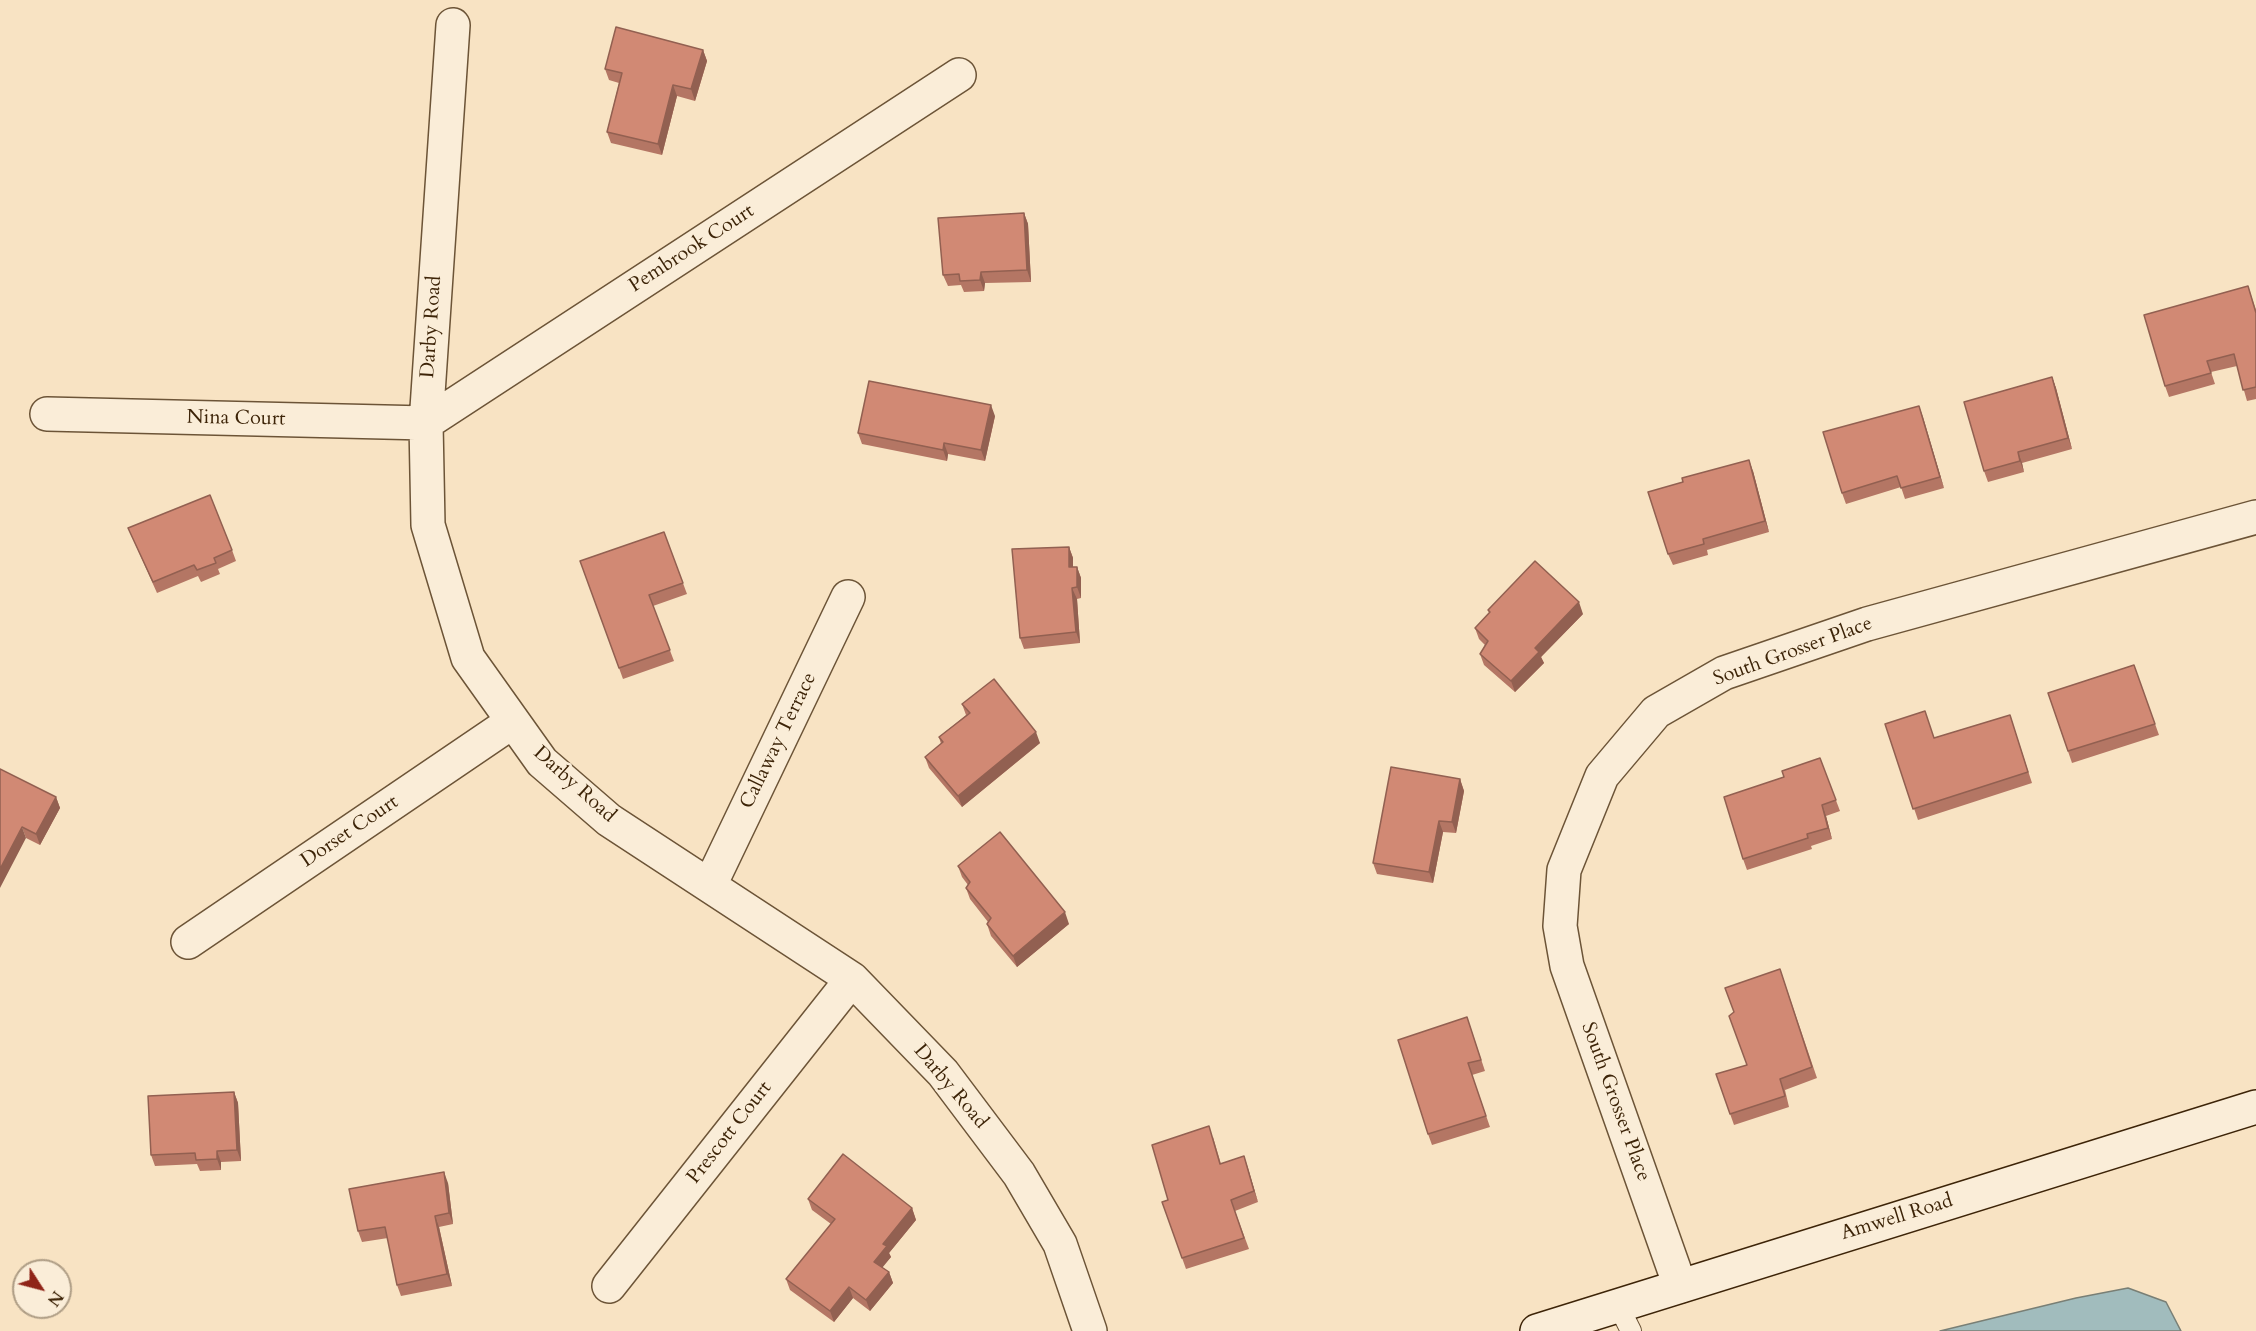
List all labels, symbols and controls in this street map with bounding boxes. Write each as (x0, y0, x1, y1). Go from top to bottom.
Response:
street label: Pembrook Court (625, 200, 759, 298)
street label: Darby Road (416, 275, 448, 379)
street label: Nina Court (186, 406, 286, 432)
street label: South Grosser Place (1710, 612, 1876, 692)
street label: Callaway Terrace (736, 669, 822, 813)
street label: Darby Road (528, 742, 620, 828)
street label: Dorset Court (297, 791, 403, 873)
street label: South Grosser Place (1575, 1019, 1655, 1185)
street label: Darby Road (908, 1040, 992, 1134)
street label: Prescott Court (683, 1077, 777, 1189)
street label: Amwell Road (1838, 1190, 1956, 1246)
north arrow (12, 1259, 72, 1319)
text: N (42, 1286, 68, 1310)

